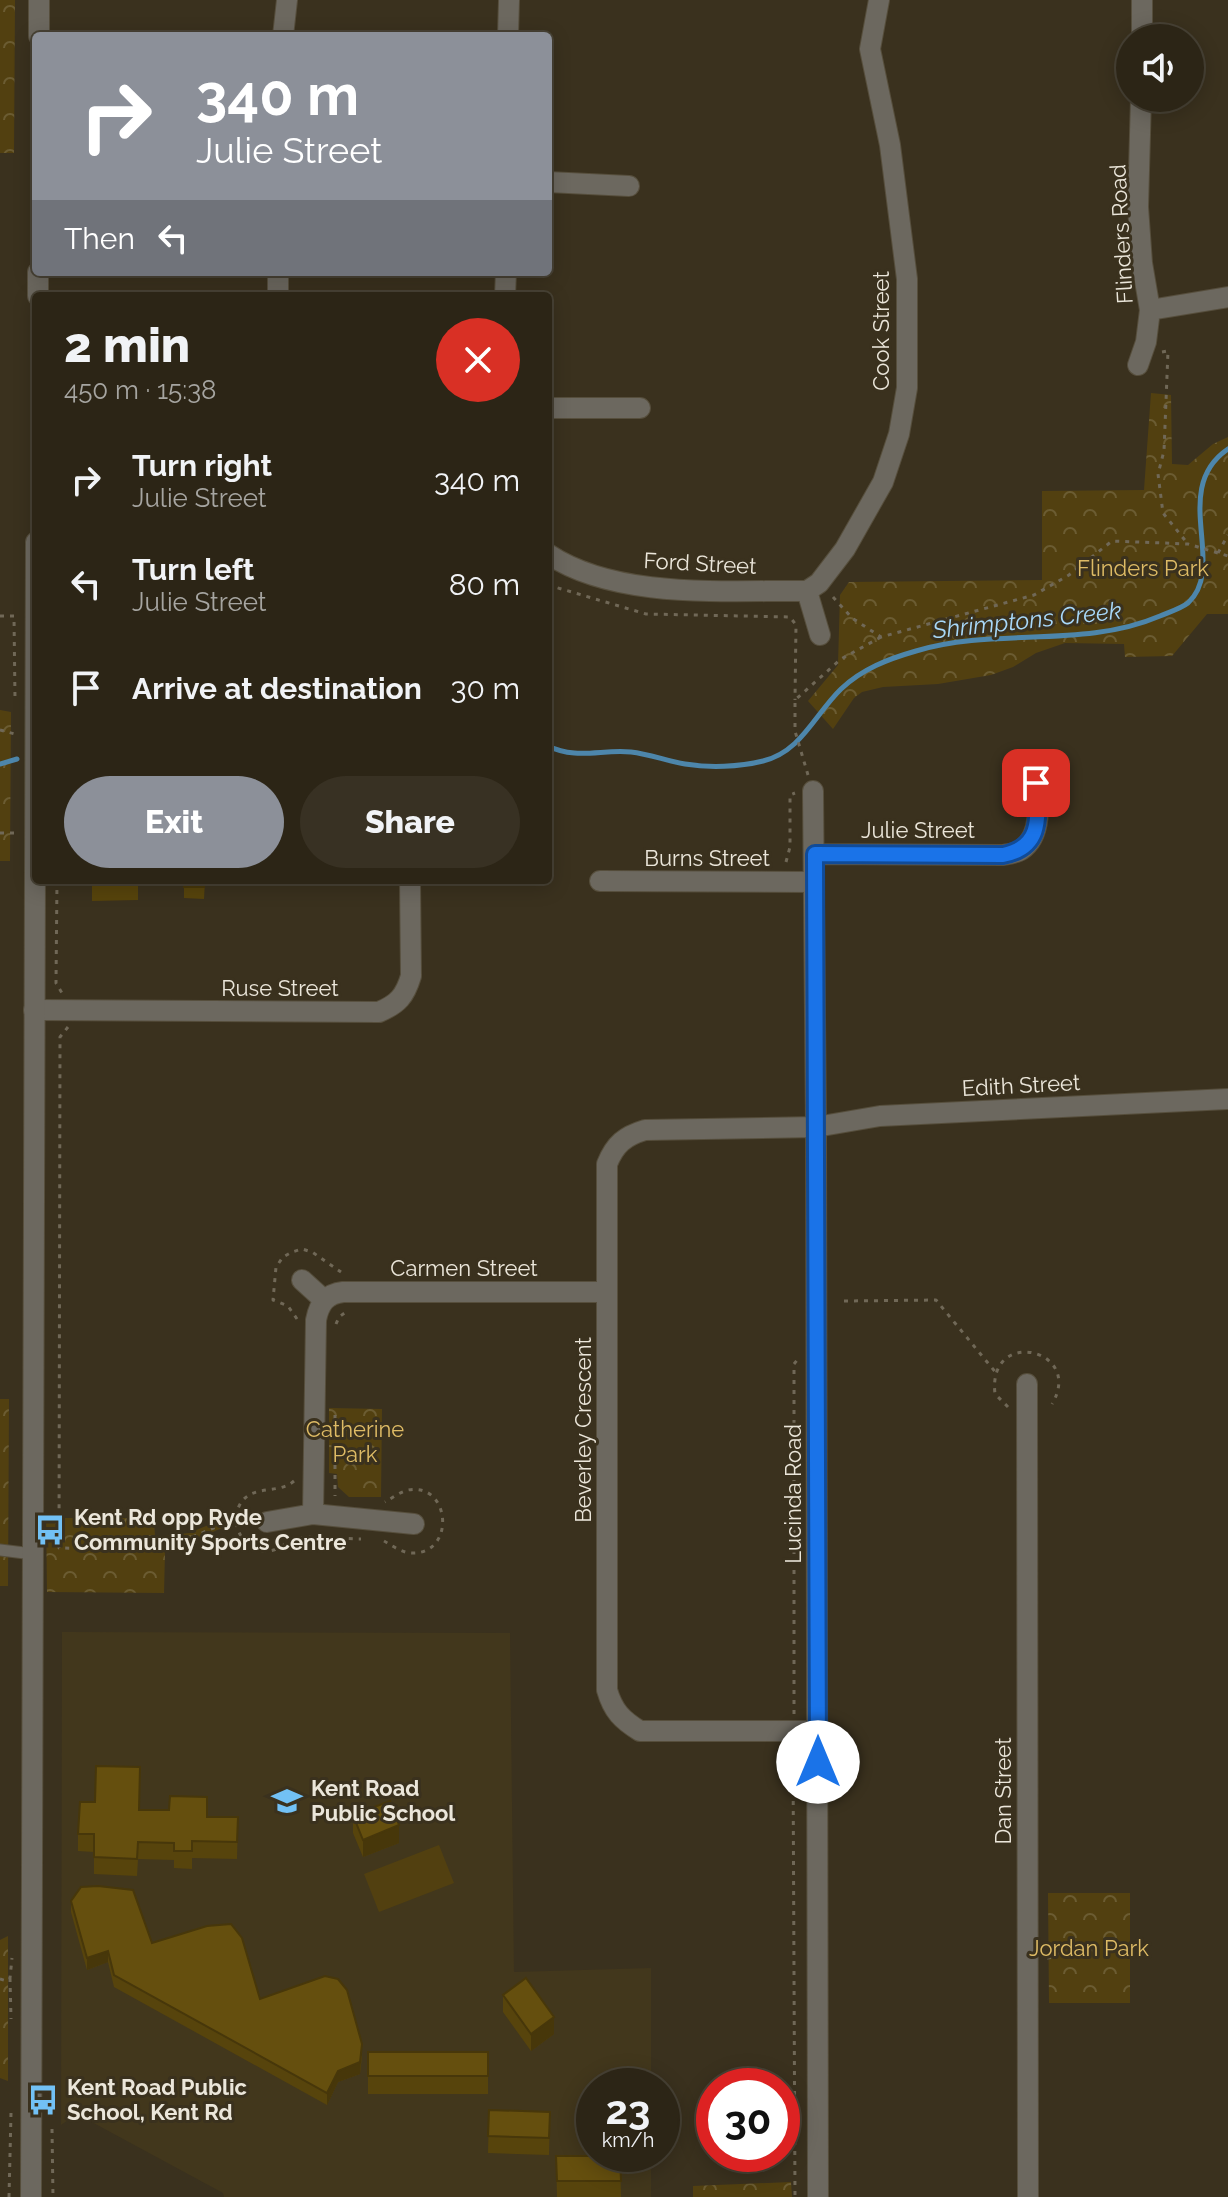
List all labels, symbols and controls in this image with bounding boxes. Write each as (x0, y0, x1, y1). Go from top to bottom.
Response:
map controls (1116, 24, 1204, 112)
button: sound (1116, 24, 1204, 112)
text: 340 m (196, 62, 359, 128)
icon: right (64, 64, 168, 168)
text: Julie Street (196, 129, 382, 171)
street label: Flinders Road (1104, 163, 1138, 305)
icon: left (151, 216, 195, 260)
text: Then (64, 221, 135, 256)
street label: Cook Street (868, 271, 894, 391)
text: 2 min (64, 317, 190, 373)
button: close (436, 318, 520, 402)
text: 450 m · 15:38 (64, 375, 216, 405)
text: Turn right (132, 448, 272, 483)
icon: right (64, 458, 108, 502)
text: 340 m (434, 463, 520, 498)
text: Julie Street (132, 483, 267, 513)
street label: Ford Street (643, 547, 758, 579)
text: Turn left (132, 552, 254, 587)
park label: Flinders Park (1077, 555, 1209, 581)
icon: left (64, 562, 108, 606)
text: 80 m (449, 567, 520, 602)
text: Julie Street (132, 587, 267, 617)
water label: Shrimptons Creek (930, 596, 1123, 644)
icon: arrive (64, 666, 108, 710)
text: Arrive at destination (132, 671, 422, 706)
text: 30 m (450, 671, 520, 706)
pin (1002, 749, 1070, 817)
icon: arrive (1014, 761, 1058, 805)
button: Exit (64, 776, 284, 868)
button: Share (300, 776, 520, 868)
street label: Julie Street (861, 817, 976, 843)
street label: Burns Street (644, 845, 770, 871)
street label: Ruse Street (221, 975, 339, 1001)
street label: Edith Street (961, 1069, 1081, 1101)
street label: Carmen Street (390, 1255, 538, 1281)
street label: Beverley Crescent (570, 1337, 596, 1523)
park label: Catherine Park (306, 1416, 404, 1467)
street label: Lucinda Road (780, 1424, 806, 1564)
place label: Kent Rd opp Ryde Community Sports Centre (74, 1504, 346, 1555)
bus stop icon: Kent Rd opp Ryde Community Sports Centre (33, 1513, 67, 1547)
position arrow (776, 1720, 860, 1804)
street label: Dan Street (990, 1737, 1016, 1845)
place label: Kent Road Public School (311, 1775, 456, 1826)
school or university icon: Kent Road Public School (270, 1784, 304, 1818)
park label: Jordan Park (1029, 1935, 1149, 1961)
speed limit sign: 30 (696, 2068, 800, 2172)
place label: Kent Road Public School, Kent Rd (67, 2074, 247, 2125)
bus stop icon: Kent Road Public School, Kent Rd (26, 2083, 60, 2117)
text: 23 (606, 2086, 650, 2133)
text: km/h (602, 2128, 654, 2152)

